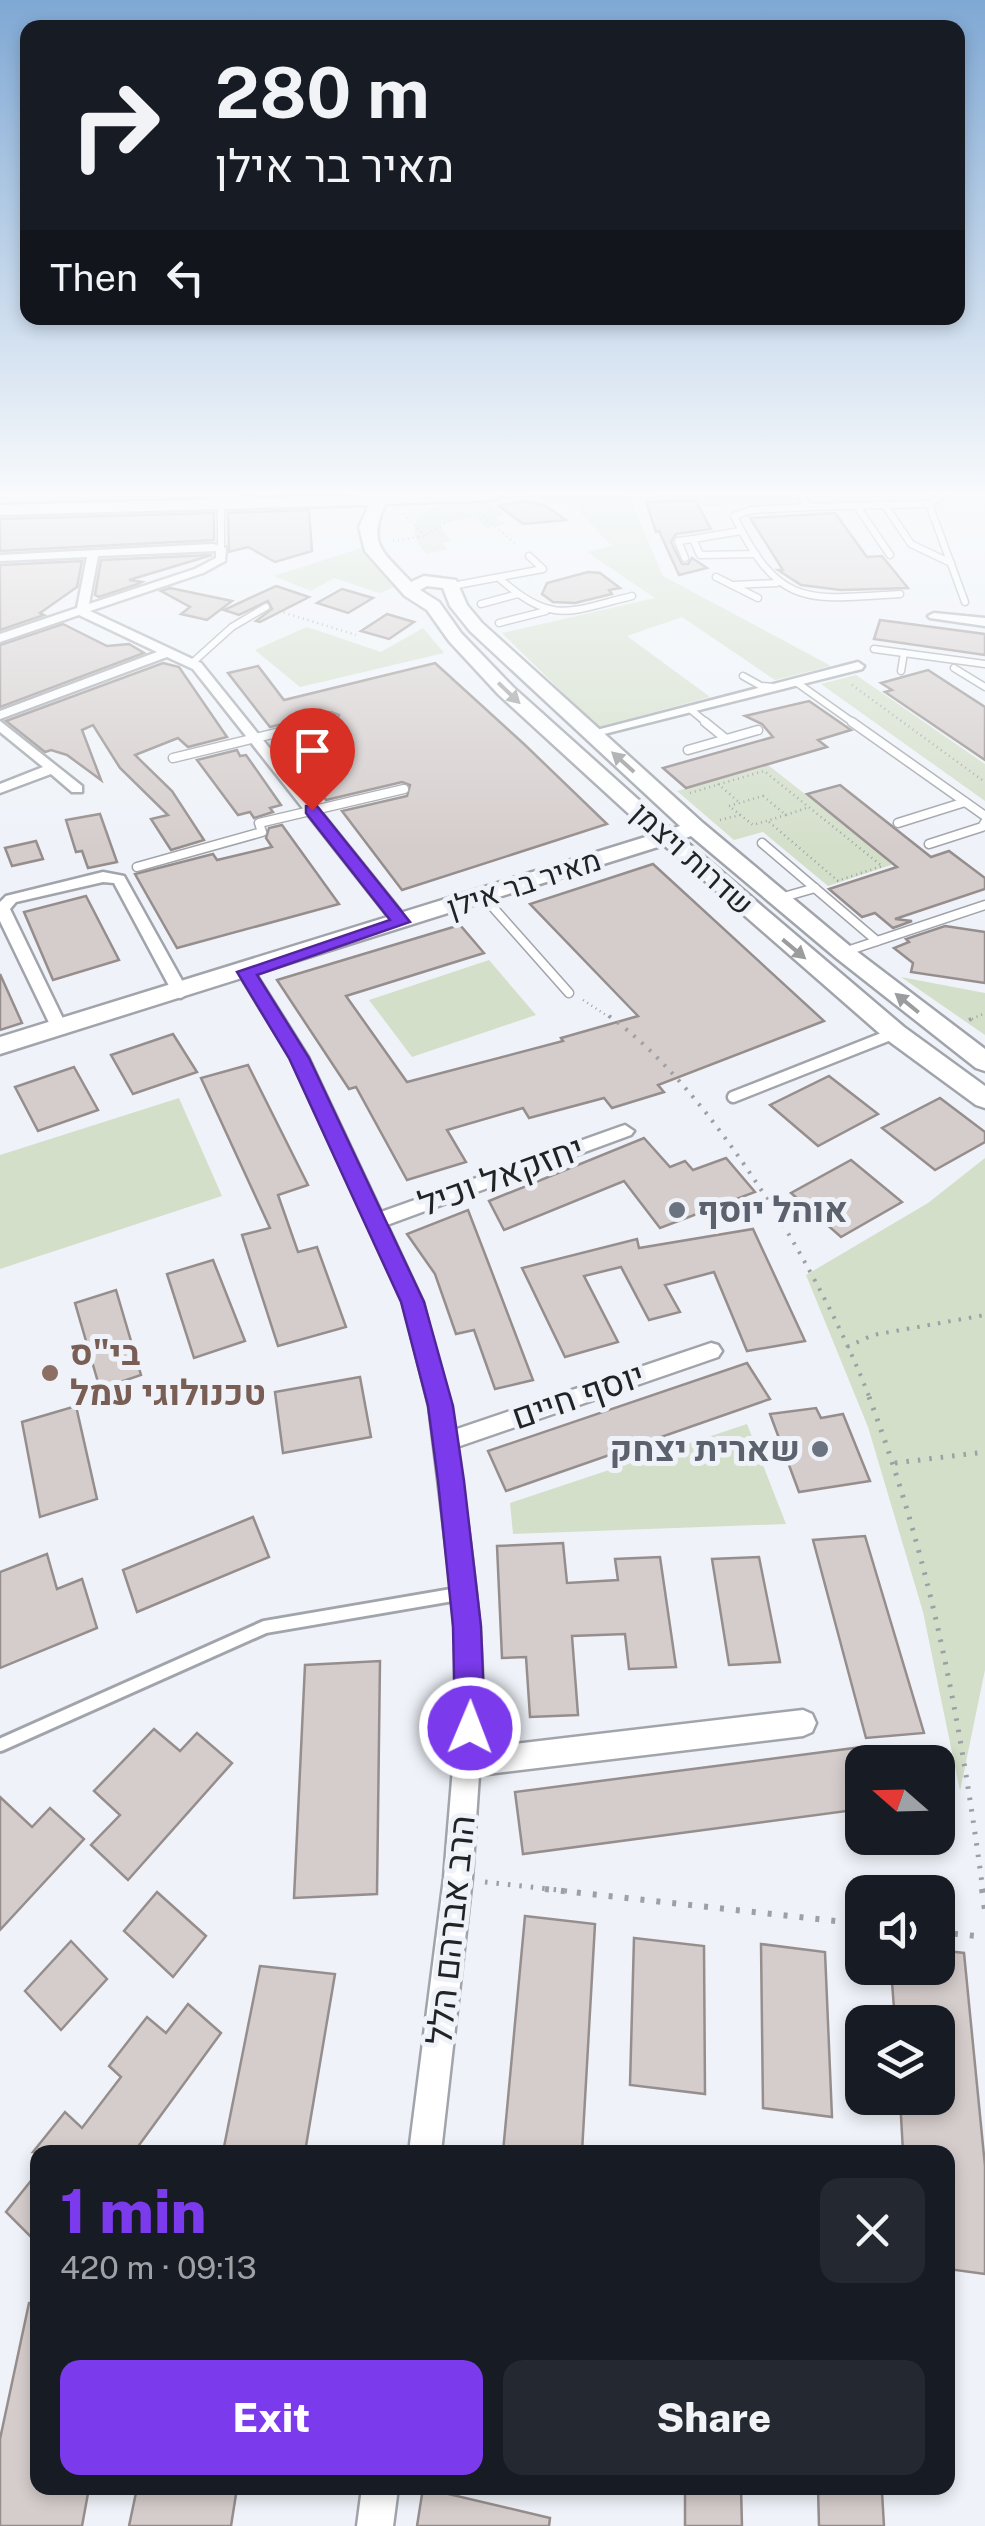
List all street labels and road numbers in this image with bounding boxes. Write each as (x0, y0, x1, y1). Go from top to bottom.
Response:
street label: שדרות ויצמן (625, 794, 761, 922)
street label: מאיר בר אילן (442, 841, 605, 925)
street label: יחזקאל וכיל (413, 1127, 589, 1224)
street label: יוסף חיים (506, 1354, 649, 1437)
street label: הרב אברהם הלל (418, 1813, 483, 2047)

